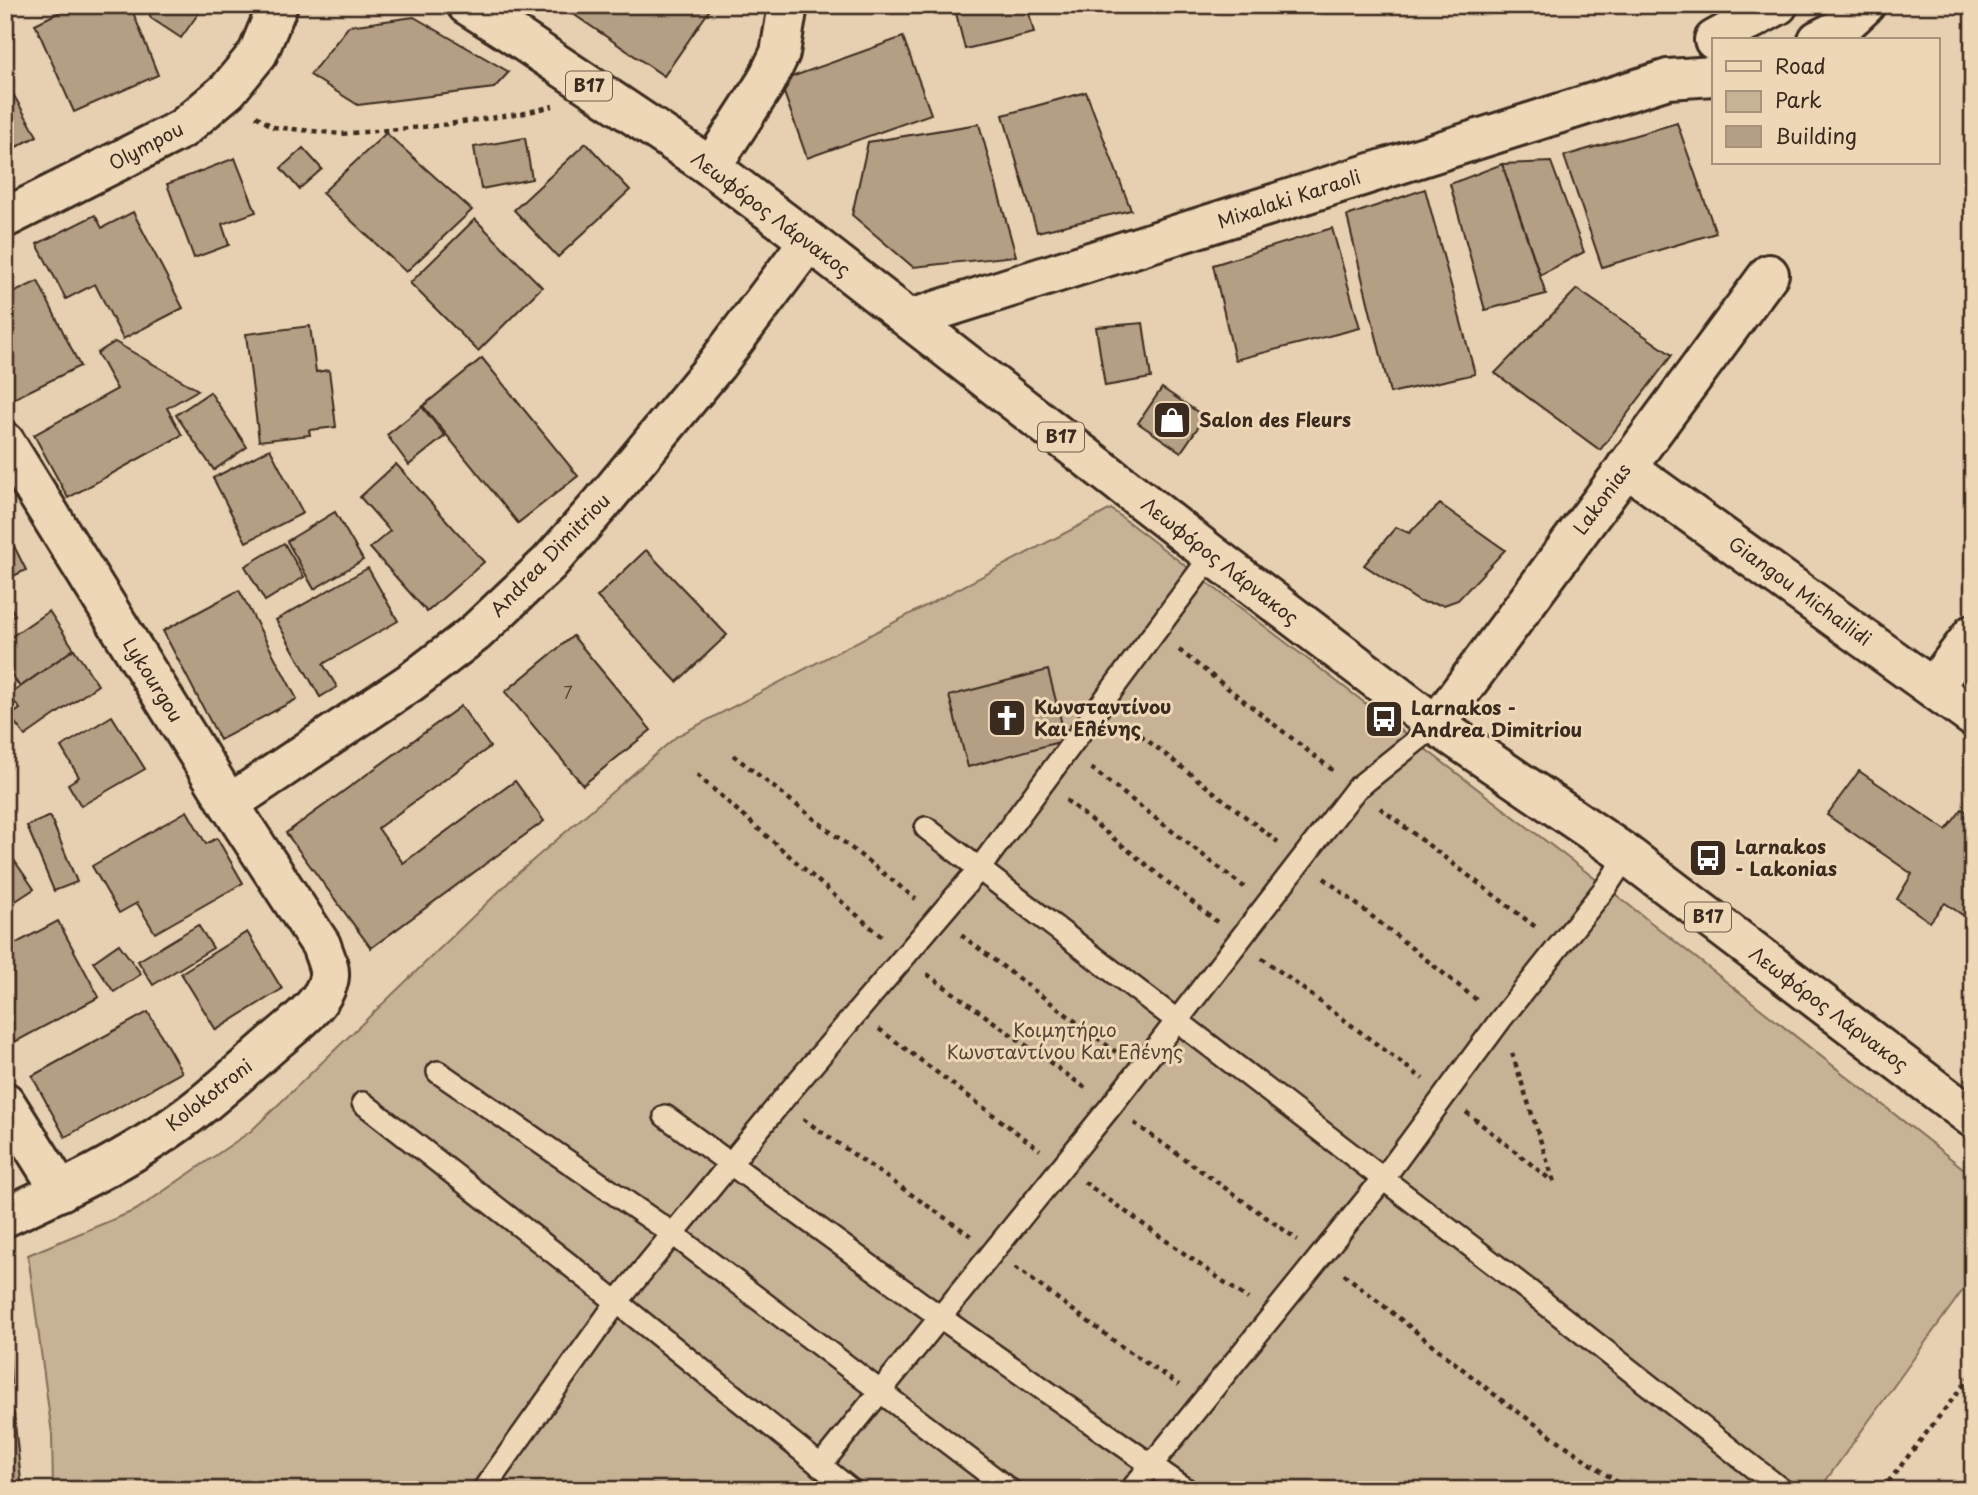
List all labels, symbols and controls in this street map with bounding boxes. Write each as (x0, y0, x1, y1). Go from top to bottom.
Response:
legend (1712, 38, 1940, 164)
text: Road (1775, 49, 1826, 81)
road number: B17 (566, 72, 612, 100)
text: Park (1775, 83, 1822, 115)
street label: Olympou (103, 114, 188, 176)
text: Building (1775, 119, 1857, 151)
street label: Λεωφόρος Λάρνακος (686, 144, 857, 282)
street label: Mixalaki Karaoli (1213, 162, 1364, 234)
shop icon: Salon des Fleurs (1151, 399, 1193, 441)
place label: Salon des Fleurs (1199, 405, 1351, 433)
road number: B17 (1038, 422, 1084, 452)
street label: Lakonias (1566, 457, 1637, 540)
street label: Andrea Dimitriou (483, 486, 616, 622)
street label: Λεωφόρος Λάρνακος (1136, 490, 1305, 631)
street label: Giangou Michailidi (1723, 529, 1878, 652)
street label: Lykourgou (117, 632, 191, 727)
house number: 7 (563, 680, 573, 704)
place label: Κωνσταντίνου Και Ελένης (1034, 692, 1172, 742)
place label: Larnakos - Andrea Dimitriou (1411, 693, 1582, 743)
church icon: Κωνσταντίνου Και Ελένης (986, 697, 1028, 739)
bus stop icon: Larnakos - Andrea Dimitriou (1363, 698, 1405, 740)
place label: Larnakos - Lakonias (1735, 832, 1837, 882)
bus stop icon: Larnakos - Lakonias (1687, 837, 1729, 879)
road number: B17 (1685, 902, 1731, 932)
street label: Λεωφόρος Λάρνακος (1744, 939, 1915, 1077)
park label: Κοιμητήριο Κωνσταντίνου Και Ελένης (947, 1015, 1183, 1065)
street label: Kolokotroni (159, 1051, 258, 1137)

